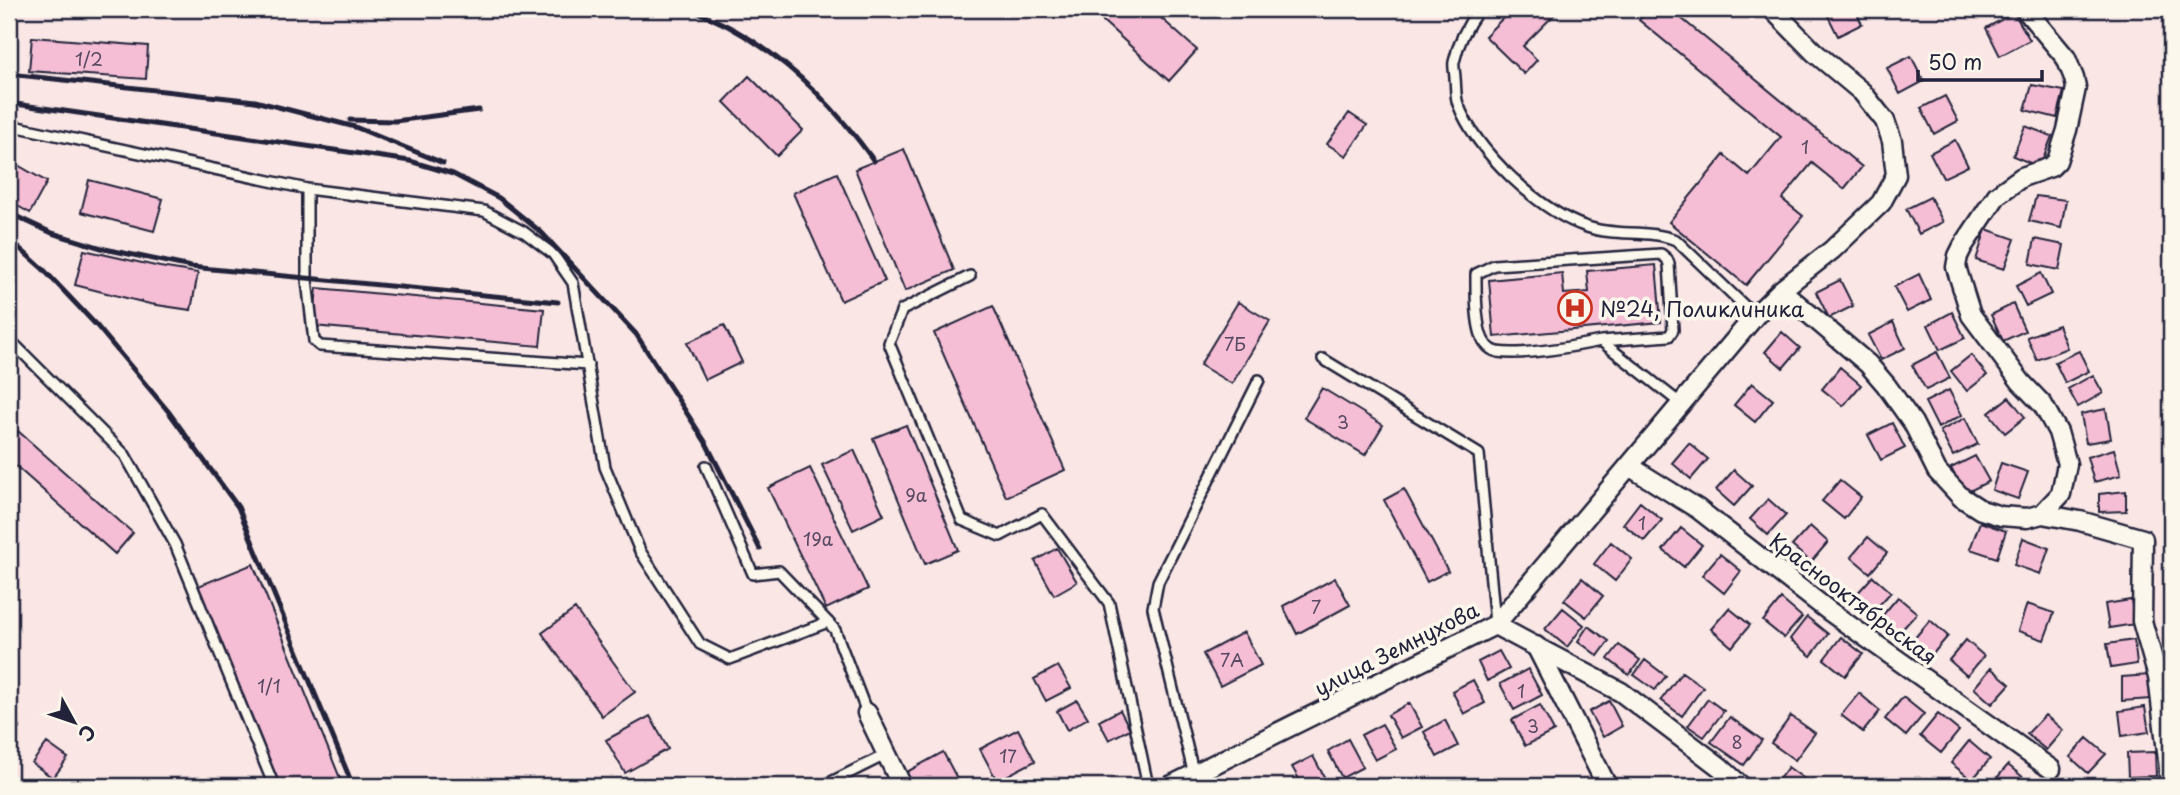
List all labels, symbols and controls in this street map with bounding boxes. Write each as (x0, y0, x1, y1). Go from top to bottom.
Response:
scale bar (1918, 38, 2042, 82)
house number: 1/2 (75, 45, 103, 72)
text: 50 m (1928, 45, 1982, 77)
house number: 1 (1801, 133, 1809, 160)
hospital icon: №24, Поликлиника (1556, 289, 1594, 327)
place label: №24, Поликлиника (1600, 292, 1805, 324)
house number: 7Б (1224, 330, 1246, 357)
house number: 3 (1337, 408, 1349, 435)
house number: 9а (905, 481, 928, 508)
house number: 1 (1638, 509, 1646, 536)
street label: Краснооктябрьская (1764, 524, 1944, 672)
house number: 19а (803, 525, 834, 552)
street label: улица Земнухова (1308, 593, 1484, 703)
house number: 7 (1311, 593, 1321, 620)
house number: 7А (1220, 646, 1244, 673)
house number: 1/1 (257, 672, 281, 699)
house number: 1 (1517, 677, 1525, 704)
north arrow (38, 686, 108, 756)
house number: 3 (1527, 712, 1539, 739)
text: С (72, 719, 103, 748)
house number: 8 (1731, 728, 1743, 755)
house number: 17 (999, 742, 1017, 769)

